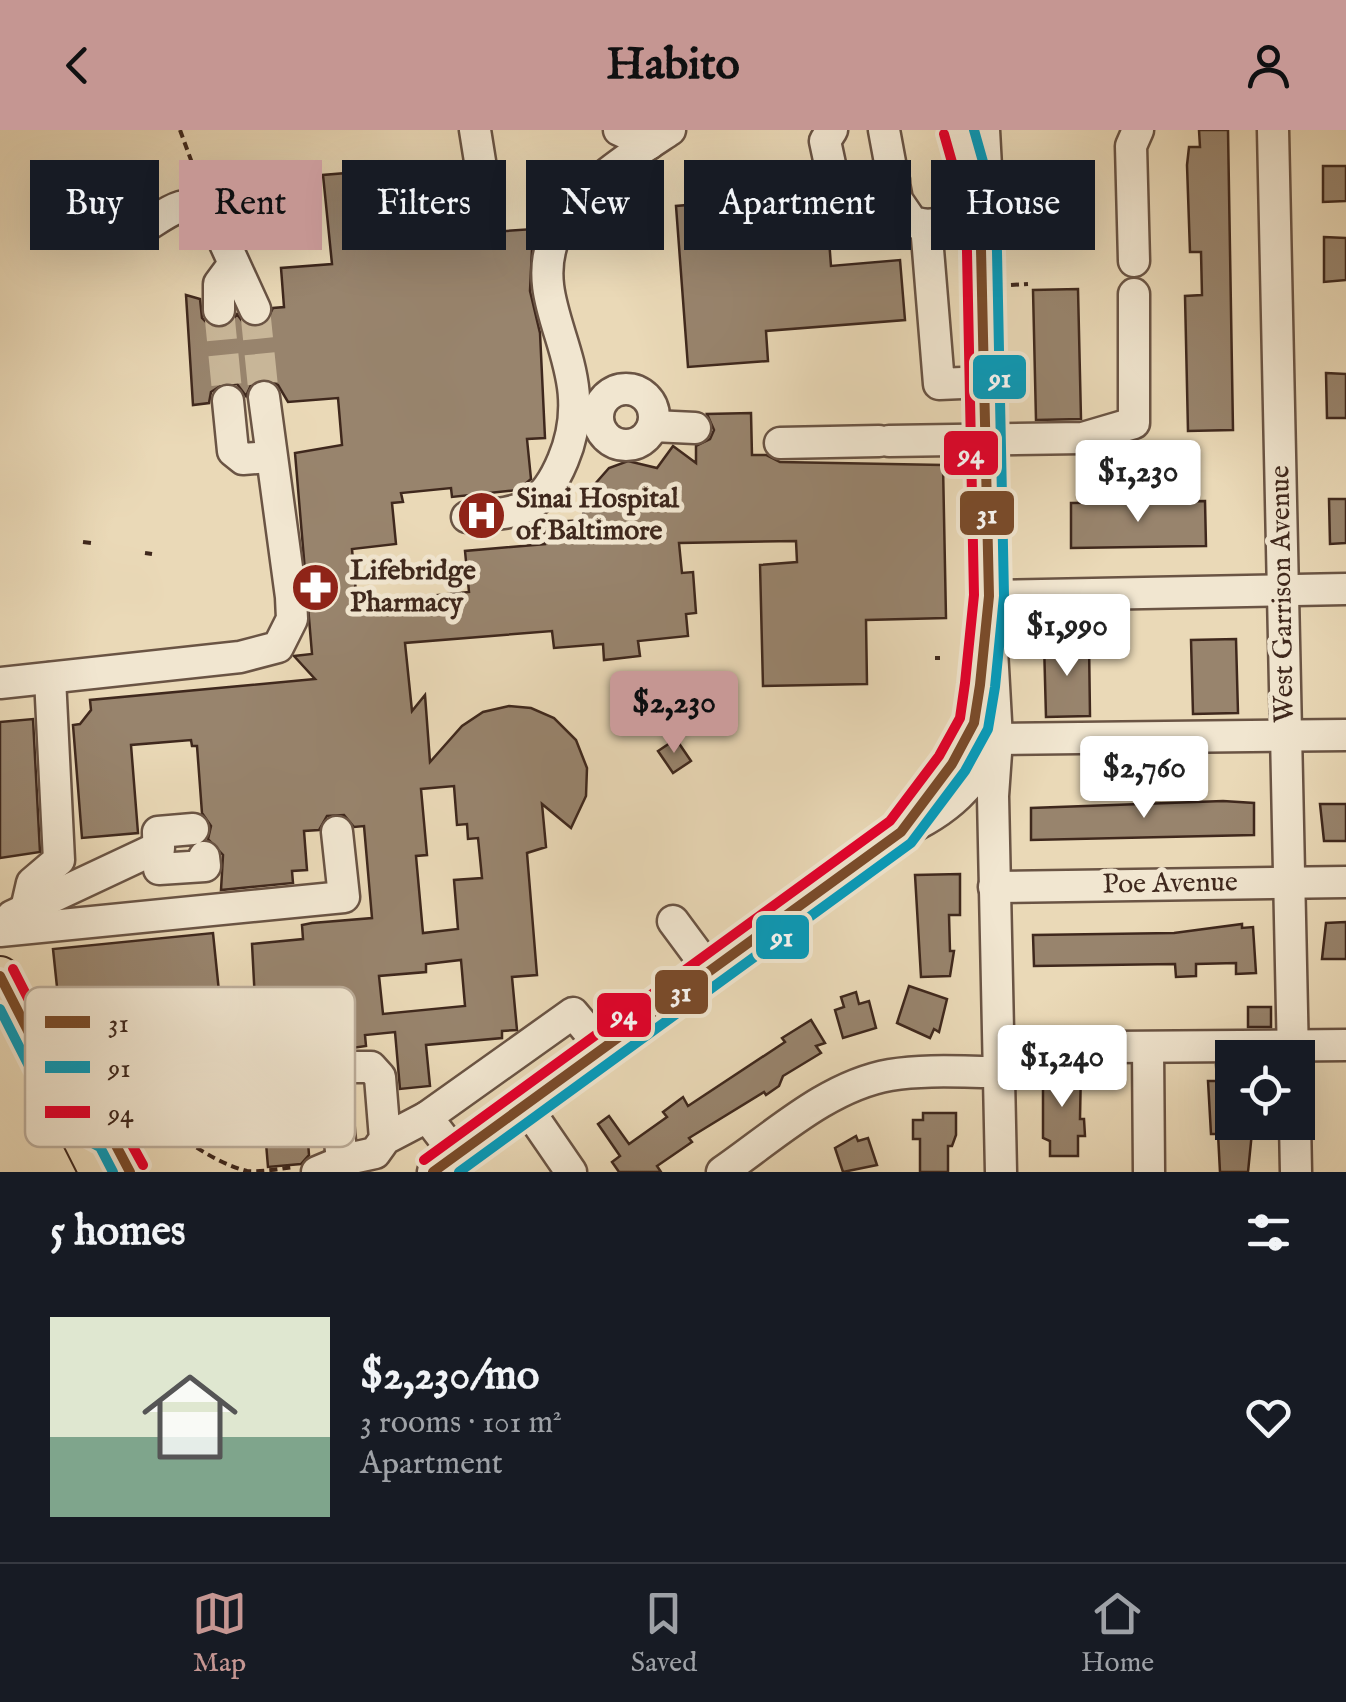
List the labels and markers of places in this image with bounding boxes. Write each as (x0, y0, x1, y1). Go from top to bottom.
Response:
pin: $1,230 (1057, 440, 1219, 525)
place label: Sinai Hospital of Baltimore (516, 482, 680, 549)
hospital icon: Sinai Hospital of Baltimore (455, 489, 507, 541)
place label: Lifebridge Pharmacy (350, 554, 476, 621)
pharmacy icon: Lifebridge Pharmacy (289, 561, 341, 613)
pin: $1,990 (986, 594, 1148, 679)
pin: $2,230 (593, 671, 755, 756)
pin: $2,760 (1063, 736, 1225, 821)
pin: $1,240 (981, 1025, 1143, 1110)

